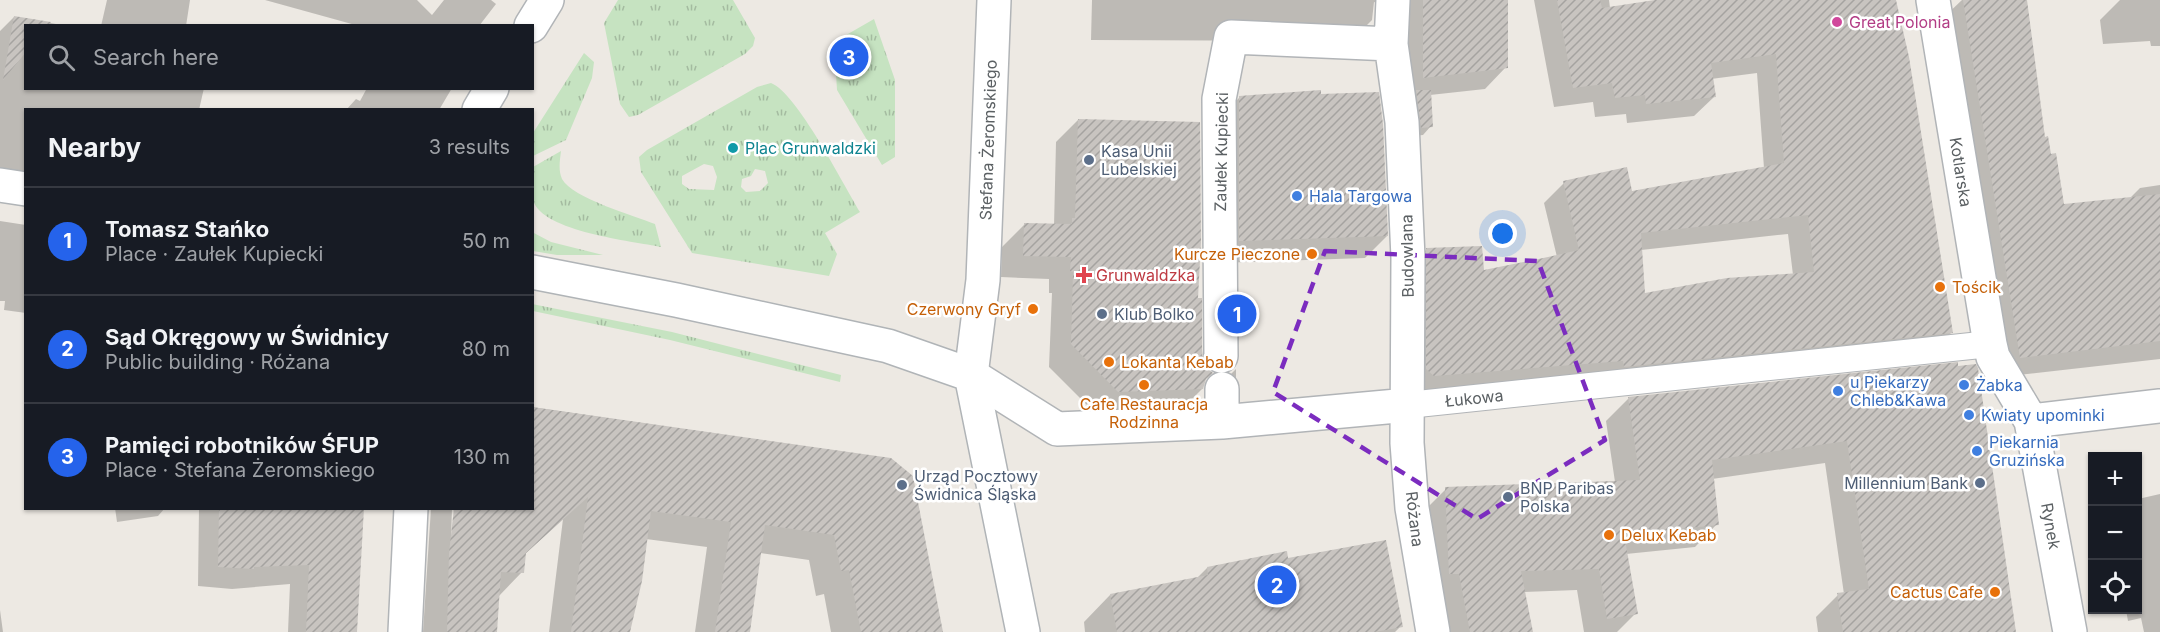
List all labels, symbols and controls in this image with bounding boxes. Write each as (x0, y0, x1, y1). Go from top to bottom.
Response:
place label: Great Polonia (1849, 12, 1950, 32)
marker: Great Polonia (1830, 15, 1844, 29)
search box (24, 24, 534, 90)
pin: 3 (830, 34, 868, 80)
icon: search (45, 41, 78, 74)
text: Search here (93, 44, 219, 70)
street label: Stefana Żeromskiego (975, 59, 1001, 221)
street label: Zaułek Kupiecki (1210, 92, 1232, 212)
text: Nearby (48, 132, 141, 163)
text: 3 results (429, 135, 510, 159)
street label: Kotlarska (1946, 136, 1976, 208)
place label: Plac Grunwaldzki (745, 138, 876, 158)
marker: Plac Grunwaldzki (726, 141, 740, 155)
place label: Kasa Unii Lubelskiej (1101, 141, 1177, 179)
marker: Kasa Unii Lubelskiej (1082, 153, 1096, 167)
place label: Hala Targowa (1309, 186, 1412, 206)
marker: Hala Targowa (1290, 189, 1304, 203)
street label: Budowlana (1396, 214, 1418, 298)
text: Tomasz Stańko (105, 216, 269, 242)
your location (1488, 219, 1517, 248)
text: 1 (63, 229, 72, 253)
text: 50 m (462, 229, 510, 253)
text: Place · Zaułek Kupiecki (105, 242, 323, 266)
place label: Kurcze Pieczone (1174, 244, 1300, 264)
marker: Kurcze Pieczone (1305, 247, 1319, 261)
place label: Grunwaldzka (1096, 265, 1195, 285)
marker: Grunwaldzka (1077, 268, 1091, 282)
place label: Tościk (1952, 277, 2001, 297)
marker: Tościk (1933, 280, 1947, 294)
pin: 1 (1218, 292, 1256, 336)
place label: Czerwony Gryf (907, 299, 1021, 319)
marker: Czerwony Gryf (1026, 302, 1040, 316)
place label: Klub Bolko (1114, 304, 1194, 324)
marker: Klub Bolko (1095, 307, 1109, 321)
text: Sąd Okręgowy w Świdnicy (105, 324, 389, 350)
text: 2 (61, 337, 74, 361)
text: 80 m (462, 337, 510, 361)
text: Public building · Różana (105, 350, 330, 374)
place label: Lokanta Kebab (1121, 352, 1234, 372)
marker: Lokanta Kebab (1102, 355, 1116, 369)
place label: u Piekarzy Chleb&Kawa (1850, 372, 1946, 410)
place label: Żabka (1976, 375, 2023, 395)
marker: Cafe Restauracja Rodzinna (1137, 378, 1151, 392)
marker: Żabka (1957, 378, 1971, 392)
marker: u Piekarzy Chleb&Kawa (1831, 384, 1845, 398)
street label: Łukowa (1444, 385, 1504, 411)
place label: Cafe Restauracja Rodzinna (1080, 394, 1208, 432)
place label: Kwiaty upominki (1981, 405, 2105, 425)
marker: Kwiaty upominki (1962, 408, 1976, 422)
text: Pamięci robotników ŚFUP (105, 432, 379, 458)
place label: Piekarnia Gruzińska (1989, 432, 2065, 470)
marker: Piekarnia Gruzińska (1970, 444, 1984, 458)
text: 3 (61, 445, 74, 469)
text: 130 m (454, 445, 510, 469)
map controls (2088, 452, 2142, 614)
button: + (2088, 452, 2142, 506)
text: Place · Stefana Żeromskiego (105, 458, 375, 482)
place label: Urząd Pocztowy Świdnica Śląska (914, 466, 1038, 504)
place label: Millennium Bank (1844, 473, 1968, 493)
marker: Millennium Bank (1973, 476, 1987, 490)
marker: Urząd Pocztowy Świdnica Śląska (895, 478, 909, 492)
place label: BNP Paribas Polska (1520, 478, 1614, 516)
street label: Różana (1402, 490, 1428, 548)
marker: BNP Paribas Polska (1501, 490, 1515, 504)
street label: Rynek (2037, 501, 2065, 551)
button: − (2088, 506, 2142, 560)
place label: Delux Kebab (1621, 525, 1717, 545)
marker: Delux Kebab (1602, 528, 1616, 542)
button: locate (2088, 560, 2142, 614)
pin: 2 (1258, 562, 1296, 608)
place label: Cactus Cafe (1890, 582, 1983, 602)
marker: Cactus Cafe (1988, 585, 2002, 599)

